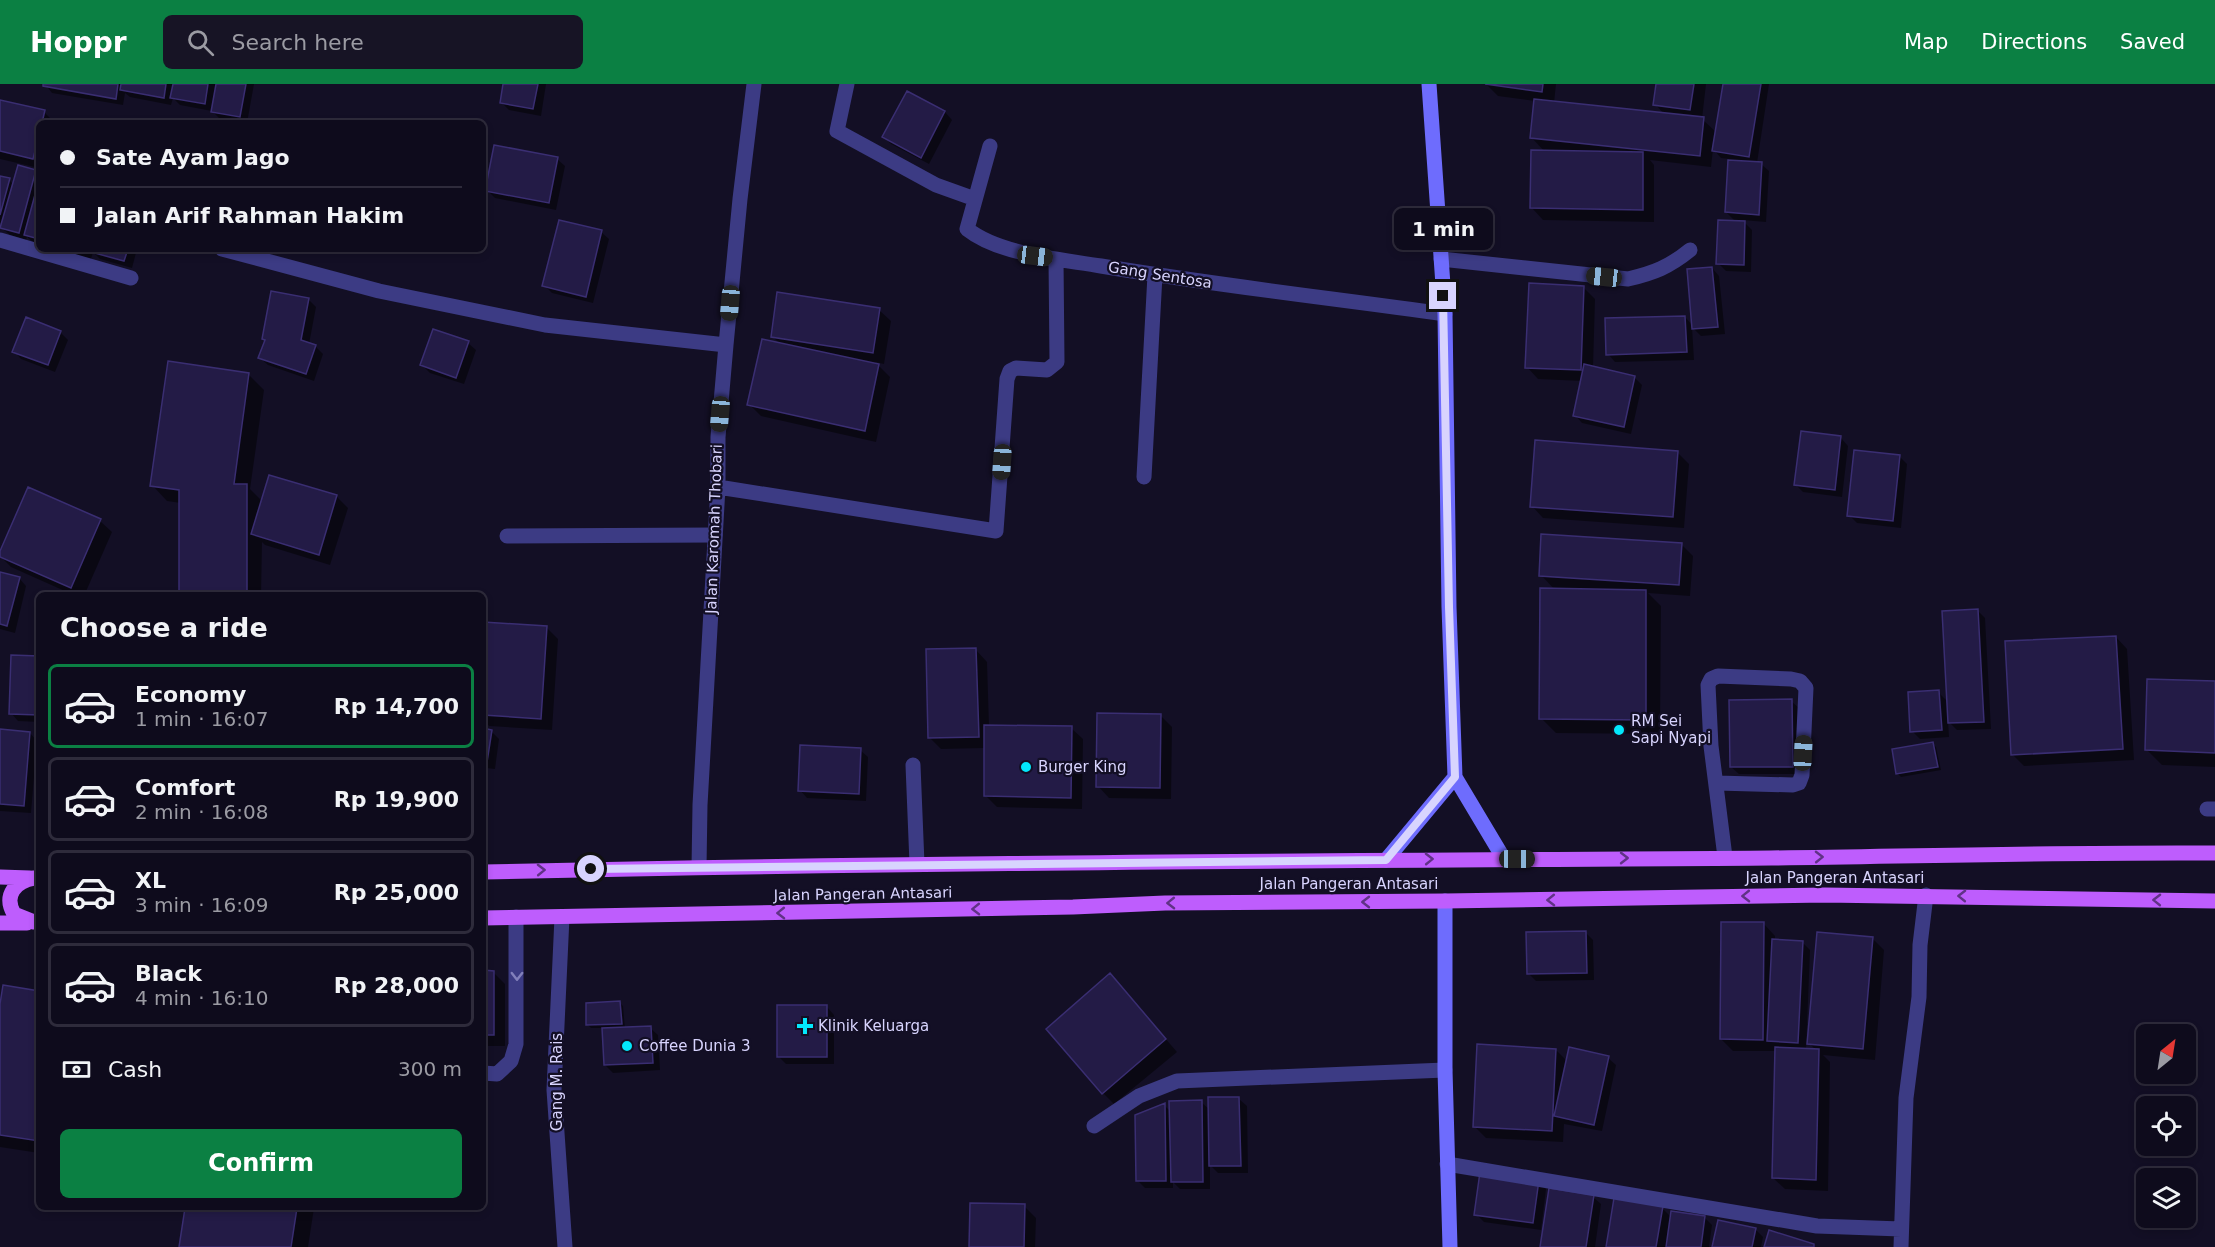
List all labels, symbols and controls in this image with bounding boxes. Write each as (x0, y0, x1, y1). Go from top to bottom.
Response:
search box (163, 15, 583, 69)
text: Hoppr (30, 26, 127, 59)
icon: search (184, 26, 217, 59)
text: Search here (232, 30, 364, 55)
text: Map (1904, 30, 1948, 54)
text: Directions (1981, 30, 2087, 54)
text: Saved (2120, 30, 2185, 54)
text: Sate Ayam Jago (96, 145, 290, 170)
text: Jalan Arif Rahman Hakim (96, 203, 404, 228)
callout: 1 min (1394, 209, 1492, 251)
text: 1 min (1412, 217, 1475, 241)
car (1016, 245, 1054, 267)
street label: Gang Sentosa (1107, 258, 1213, 292)
car (1585, 266, 1623, 288)
route end (1429, 282, 1456, 309)
car (719, 284, 741, 322)
car (709, 395, 731, 433)
car (992, 443, 1012, 481)
street label: Jalan Karomah Thobari (702, 444, 726, 615)
text: Choose a ride (60, 612, 268, 643)
icon: car (63, 679, 117, 733)
text: Economy (135, 682, 246, 707)
text: Rp 14,700 (334, 694, 459, 719)
text: 1 min · 16:07 (135, 707, 269, 731)
place label: RM Sei Sapi Nyapi (1631, 712, 1711, 747)
marker: RM Sei Sapi Nyapi (1612, 723, 1626, 737)
car (1793, 735, 1813, 771)
place label: Burger King (1038, 758, 1126, 776)
marker: Burger King (1019, 760, 1033, 774)
icon: car (63, 772, 117, 826)
text: Comfort (135, 775, 235, 800)
text: Rp 19,900 (334, 787, 459, 812)
text: 2 min · 16:08 (135, 800, 269, 824)
car (1499, 850, 1535, 868)
one-way arrow (1815, 850, 1824, 863)
one-way arrow (1620, 852, 1629, 864)
one-way arrow (1425, 853, 1434, 866)
route start (577, 855, 604, 882)
one-way arrow (537, 864, 546, 877)
icon: car (63, 865, 117, 919)
text: XL (135, 868, 166, 893)
street label: Jalan Pangeran Antasari (1745, 869, 1924, 887)
street label: Jalan Pangeran Antasari (1259, 875, 1438, 893)
text: Rp 25,000 (334, 880, 459, 905)
street label: Jalan Pangeran Antasari (772, 883, 953, 905)
one-way arrow (1741, 890, 1750, 902)
one-way arrow (1957, 890, 1966, 902)
text: 3 min · 16:09 (135, 893, 269, 917)
one-way arrow (1546, 893, 1555, 906)
one-way arrow (2152, 894, 2161, 906)
one-way arrow (1361, 896, 1370, 908)
one-way arrow (1166, 897, 1175, 909)
one-way arrow (972, 903, 981, 916)
one-way arrow (777, 907, 786, 919)
icon: car (63, 958, 117, 1012)
text: Black (135, 961, 202, 986)
one-way arrow (511, 971, 523, 980)
text: Rp 28,000 (334, 973, 459, 998)
text: 4 min · 16:10 (135, 986, 269, 1010)
marker: Klinik Keluarga (796, 1017, 814, 1035)
place label: Klinik Keluarga (818, 1017, 929, 1035)
north arrow (2136, 1024, 2196, 1084)
map controls (2136, 1024, 2196, 1228)
street label: Gang M. Rais (548, 1033, 566, 1131)
place label: Coffee Dunia 3 (639, 1037, 750, 1055)
marker: Coffee Dunia 3 (620, 1039, 634, 1053)
icon: cash (60, 1053, 93, 1086)
text: Cash (108, 1057, 162, 1082)
text: 300 m (398, 1057, 462, 1081)
button: locate (2136, 1096, 2196, 1156)
button: Confirm (60, 1129, 462, 1198)
button: layers (2136, 1168, 2196, 1228)

